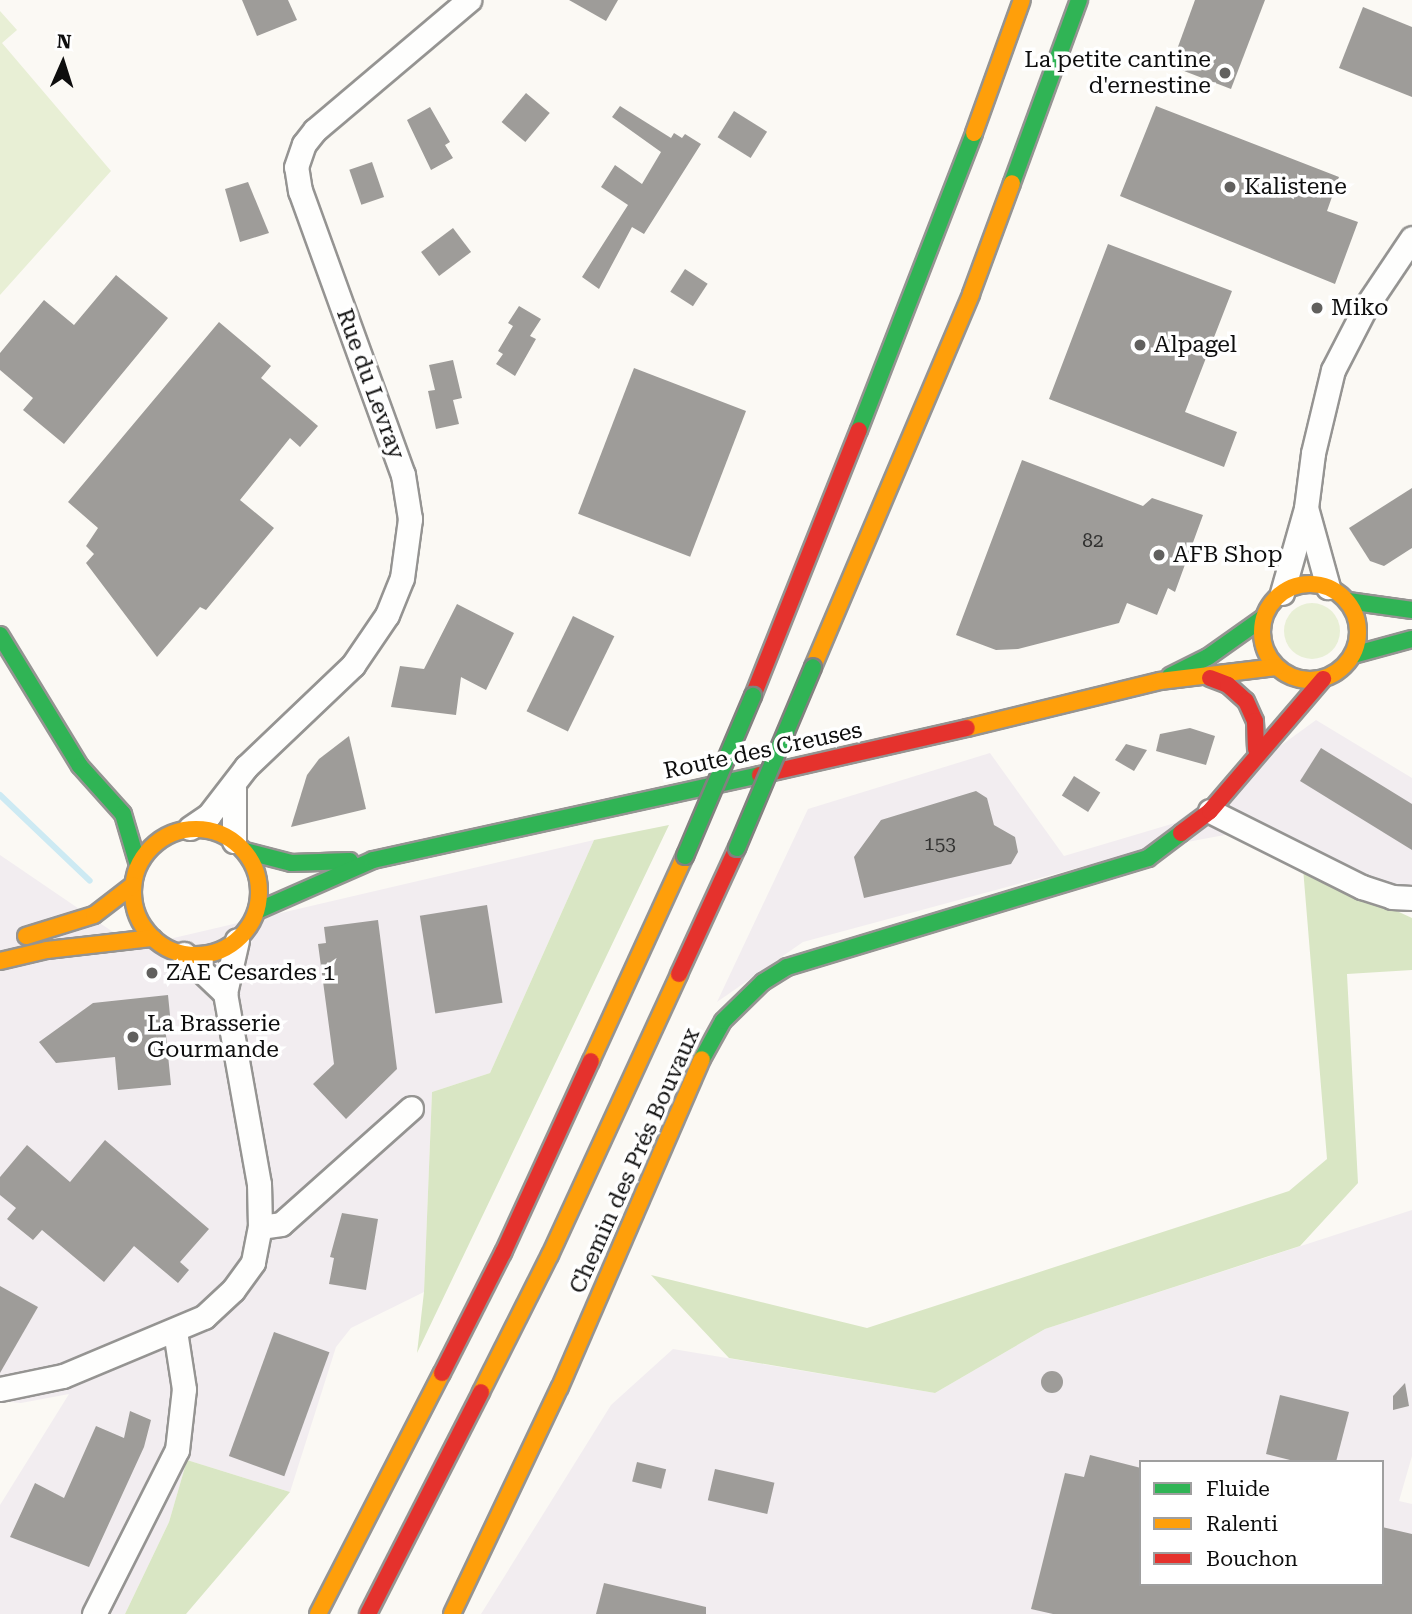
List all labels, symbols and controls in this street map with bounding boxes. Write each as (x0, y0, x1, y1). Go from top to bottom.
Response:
north arrow (28, 28, 98, 98)
text: N (56, 30, 72, 53)
place label: La petite cantine d'ernestine (1024, 46, 1211, 100)
marker: La petite cantine d'ernestine (1217, 65, 1233, 81)
place label: Kalistene (1244, 173, 1347, 201)
marker: Kalistene (1222, 179, 1238, 195)
place label: Miko (1331, 294, 1388, 322)
marker: Miko (1309, 300, 1325, 316)
street label: Rue du Levray (330, 305, 410, 463)
place label: Alpagel (1154, 331, 1237, 359)
marker: Alpagel (1132, 337, 1148, 353)
house number: 82 (1082, 530, 1104, 552)
place label: AFB Shop (1173, 541, 1282, 569)
marker: AFB Shop (1151, 547, 1167, 563)
street label: Route des Creuses (661, 716, 865, 786)
house number: 153 (924, 833, 956, 855)
place label: ZAE Cesardes 1 (166, 959, 336, 987)
marker: ZAE Cesardes 1 (144, 965, 160, 981)
place label: La Brasserie Gourmande (147, 1010, 280, 1064)
street label: Chemin des Prés Bouvaux (564, 1024, 706, 1298)
marker: La Brasserie Gourmande (125, 1029, 141, 1045)
legend (1139, 1460, 1384, 1586)
text: Fluide (1206, 1477, 1270, 1501)
text: Ralenti (1206, 1512, 1278, 1536)
text: Bouchon (1206, 1547, 1298, 1571)

